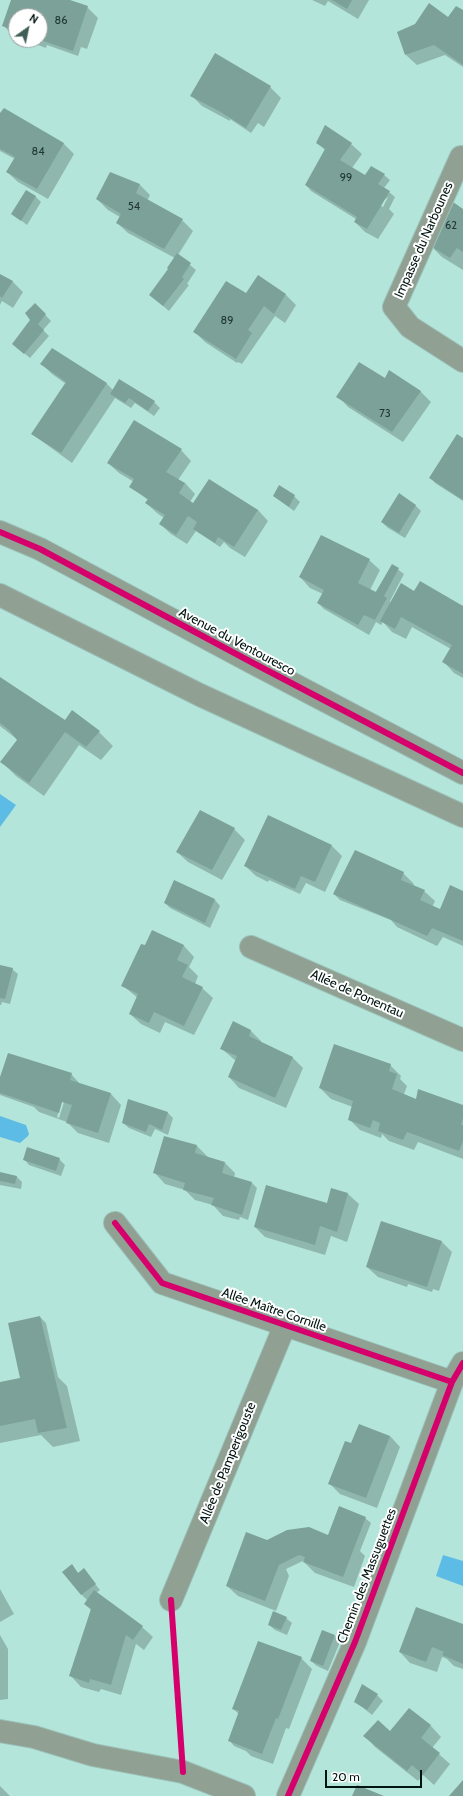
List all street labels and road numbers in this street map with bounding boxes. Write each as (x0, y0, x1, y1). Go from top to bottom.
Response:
street label: Impasse du Narbounes (391, 180, 457, 300)
street label: Avenue du Ventouresco (176, 605, 298, 679)
street label: Allée de Ponentau (308, 967, 406, 1021)
street label: Allée Maître Cornille (220, 1285, 328, 1335)
street label: Allée de Pamperigouste (197, 1400, 259, 1526)
street label: Chemin des Massuguettes (334, 1506, 400, 1646)

